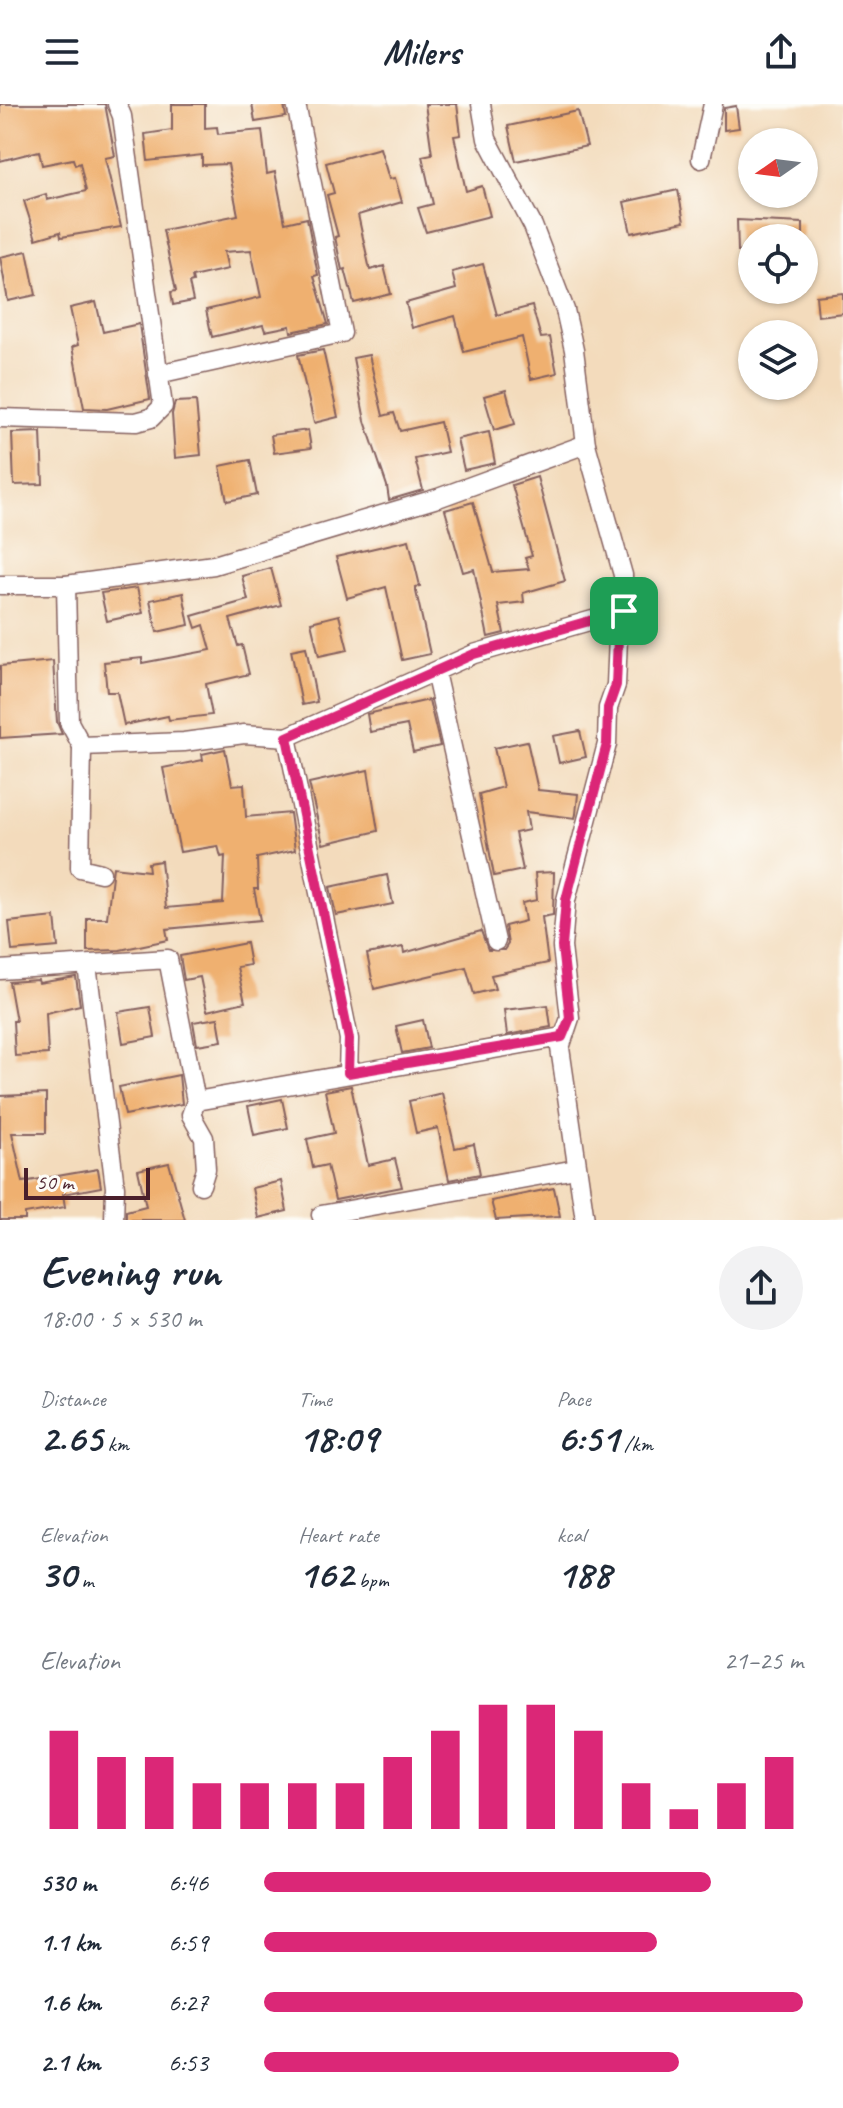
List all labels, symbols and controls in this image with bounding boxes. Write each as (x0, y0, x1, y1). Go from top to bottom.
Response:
text: Milers (383, 29, 460, 75)
icon: menu (40, 30, 84, 74)
icon: share (759, 30, 803, 74)
north arrow (738, 128, 818, 208)
map controls (738, 128, 818, 400)
button: locate (738, 224, 818, 304)
button: layers (738, 320, 818, 400)
pin (590, 577, 658, 645)
icon: arrive (602, 589, 646, 633)
scale bar (24, 1164, 150, 1200)
text: 50 m (36, 1168, 73, 1196)
text: Evening run (40, 1244, 220, 1299)
button: share (719, 1246, 803, 1330)
text: 18:00 · 5 × 530 m (40, 1302, 201, 1335)
text: Distance (40, 1385, 106, 1413)
text: Time (298, 1385, 332, 1413)
text: Pace (557, 1385, 591, 1413)
text: 2.65 (40, 1413, 102, 1463)
text: 18:09 (298, 1413, 378, 1463)
text: 6:51 (557, 1413, 619, 1463)
text: km (102, 1430, 129, 1458)
text: /km (619, 1430, 653, 1458)
text: Elevation (40, 1521, 108, 1549)
text: Heart rate (298, 1521, 379, 1549)
text: kcal (557, 1521, 586, 1549)
text: 30 (40, 1549, 76, 1599)
text: 162 (298, 1549, 353, 1599)
text: 188 (557, 1549, 611, 1599)
text: m (76, 1566, 94, 1594)
text: bpm (353, 1566, 389, 1594)
text: Elevation (40, 1644, 120, 1677)
text: 21–25 m (724, 1644, 803, 1677)
text: 530 m (40, 1866, 96, 1899)
text: 6:46 (168, 1866, 208, 1899)
text: 1.1 km (40, 1926, 100, 1959)
text: 6:59 (168, 1926, 208, 1959)
text: 1.6 km (40, 1986, 101, 2019)
text: 6:27 (168, 1986, 208, 2019)
text: 2.1 km (40, 2046, 100, 2079)
text: 6:53 (168, 2046, 208, 2079)

